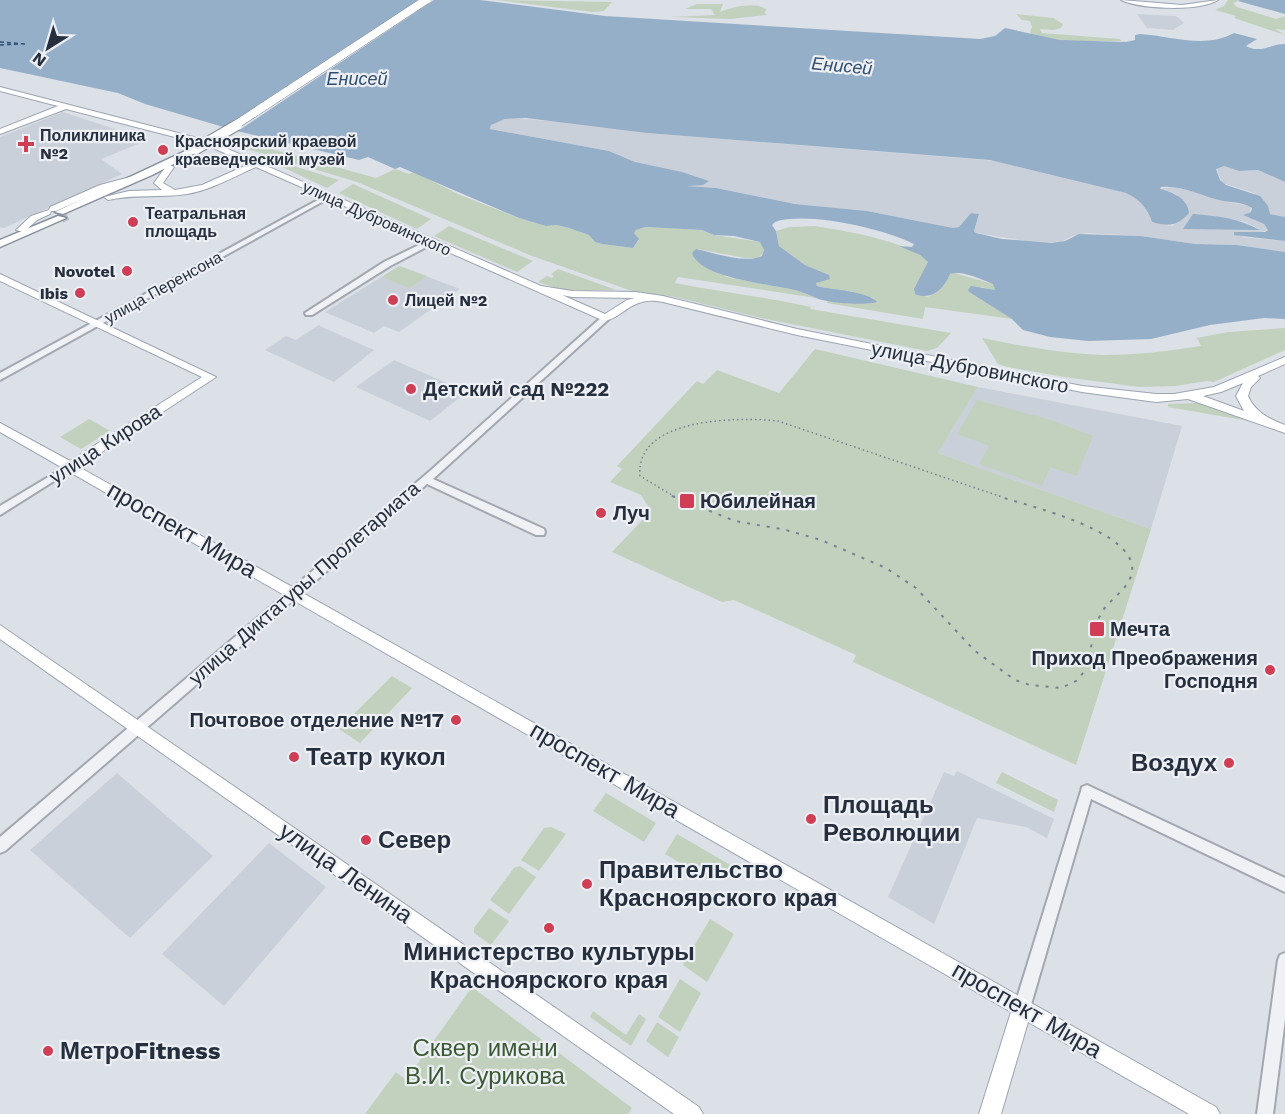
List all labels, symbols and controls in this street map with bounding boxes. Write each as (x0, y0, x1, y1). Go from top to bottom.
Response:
north arrow (18, 18, 78, 78)
text: N (29, 48, 50, 71)
water label: Енисей (811, 52, 873, 79)
water label: Енисей (327, 68, 387, 89)
place label: Поликлиника №2 (40, 126, 146, 163)
place label: Красноярский краевой краеведческий музей (175, 132, 357, 169)
marker: Поликлиника №2 (17, 135, 35, 153)
marker: Красноярский краевой краеведческий музей (156, 143, 170, 157)
street label: улица Дубровинского (300, 177, 454, 260)
place label: Театральная площадь (145, 204, 246, 241)
marker: Театральная площадь (126, 215, 140, 229)
street label: улица Перенсона (101, 247, 225, 328)
place label: Novotel (54, 262, 116, 281)
marker: Novotel (120, 264, 134, 278)
place label: Ibis (40, 284, 68, 303)
marker: Ibis (73, 286, 87, 300)
place label: Лицей №2 (405, 291, 487, 310)
marker: Лицей №2 (386, 293, 400, 307)
street label: улица Дубровинского (869, 336, 1071, 398)
place label: Детский сад №222 (423, 377, 609, 401)
marker: Детский сад №222 (404, 382, 418, 396)
street label: улица Кирова (45, 398, 166, 489)
street label: проспект Мира (102, 476, 262, 584)
street label: улица Диктатуры Пролетариата (184, 476, 425, 690)
place label: Юбилейная (700, 489, 816, 513)
marker: Юбилейная (678, 492, 696, 510)
place label: Луч (613, 501, 650, 525)
marker: Луч (594, 506, 608, 520)
place label: Мечта (1110, 617, 1171, 641)
marker: Мечта (1088, 620, 1106, 638)
place label: Приход Преображения Господня (1031, 646, 1258, 693)
marker: Приход Преображения Господня (1263, 663, 1277, 677)
place label: Почтовое отделение №17 (190, 708, 444, 732)
marker: Почтовое отделение №17 (449, 713, 463, 727)
street label: проспект Мира (525, 716, 685, 824)
place label: Театр кукол (306, 743, 446, 771)
place label: Воздух (1131, 749, 1218, 777)
marker: Театр кукол (287, 750, 301, 764)
marker: Воздух (1222, 756, 1236, 770)
place label: Площадь Революции (823, 791, 960, 847)
marker: Площадь Революции (804, 812, 818, 826)
street label: улица Ленина (274, 817, 419, 930)
place label: Север (378, 826, 451, 854)
marker: Север (359, 833, 373, 847)
place label: Правительство Красноярского края (599, 856, 837, 912)
marker: Правительство Красноярского края (580, 877, 594, 891)
marker: Министерство культуры Красноярского края (542, 921, 556, 935)
place label: Министерство культуры Красноярского края (403, 938, 695, 994)
street label: проспект Мира (947, 956, 1107, 1064)
park label: Сквер имени В.И. Сурикова (405, 1034, 566, 1090)
place label: МетроFitness (60, 1037, 221, 1065)
marker: МетроFitness (41, 1044, 55, 1058)

